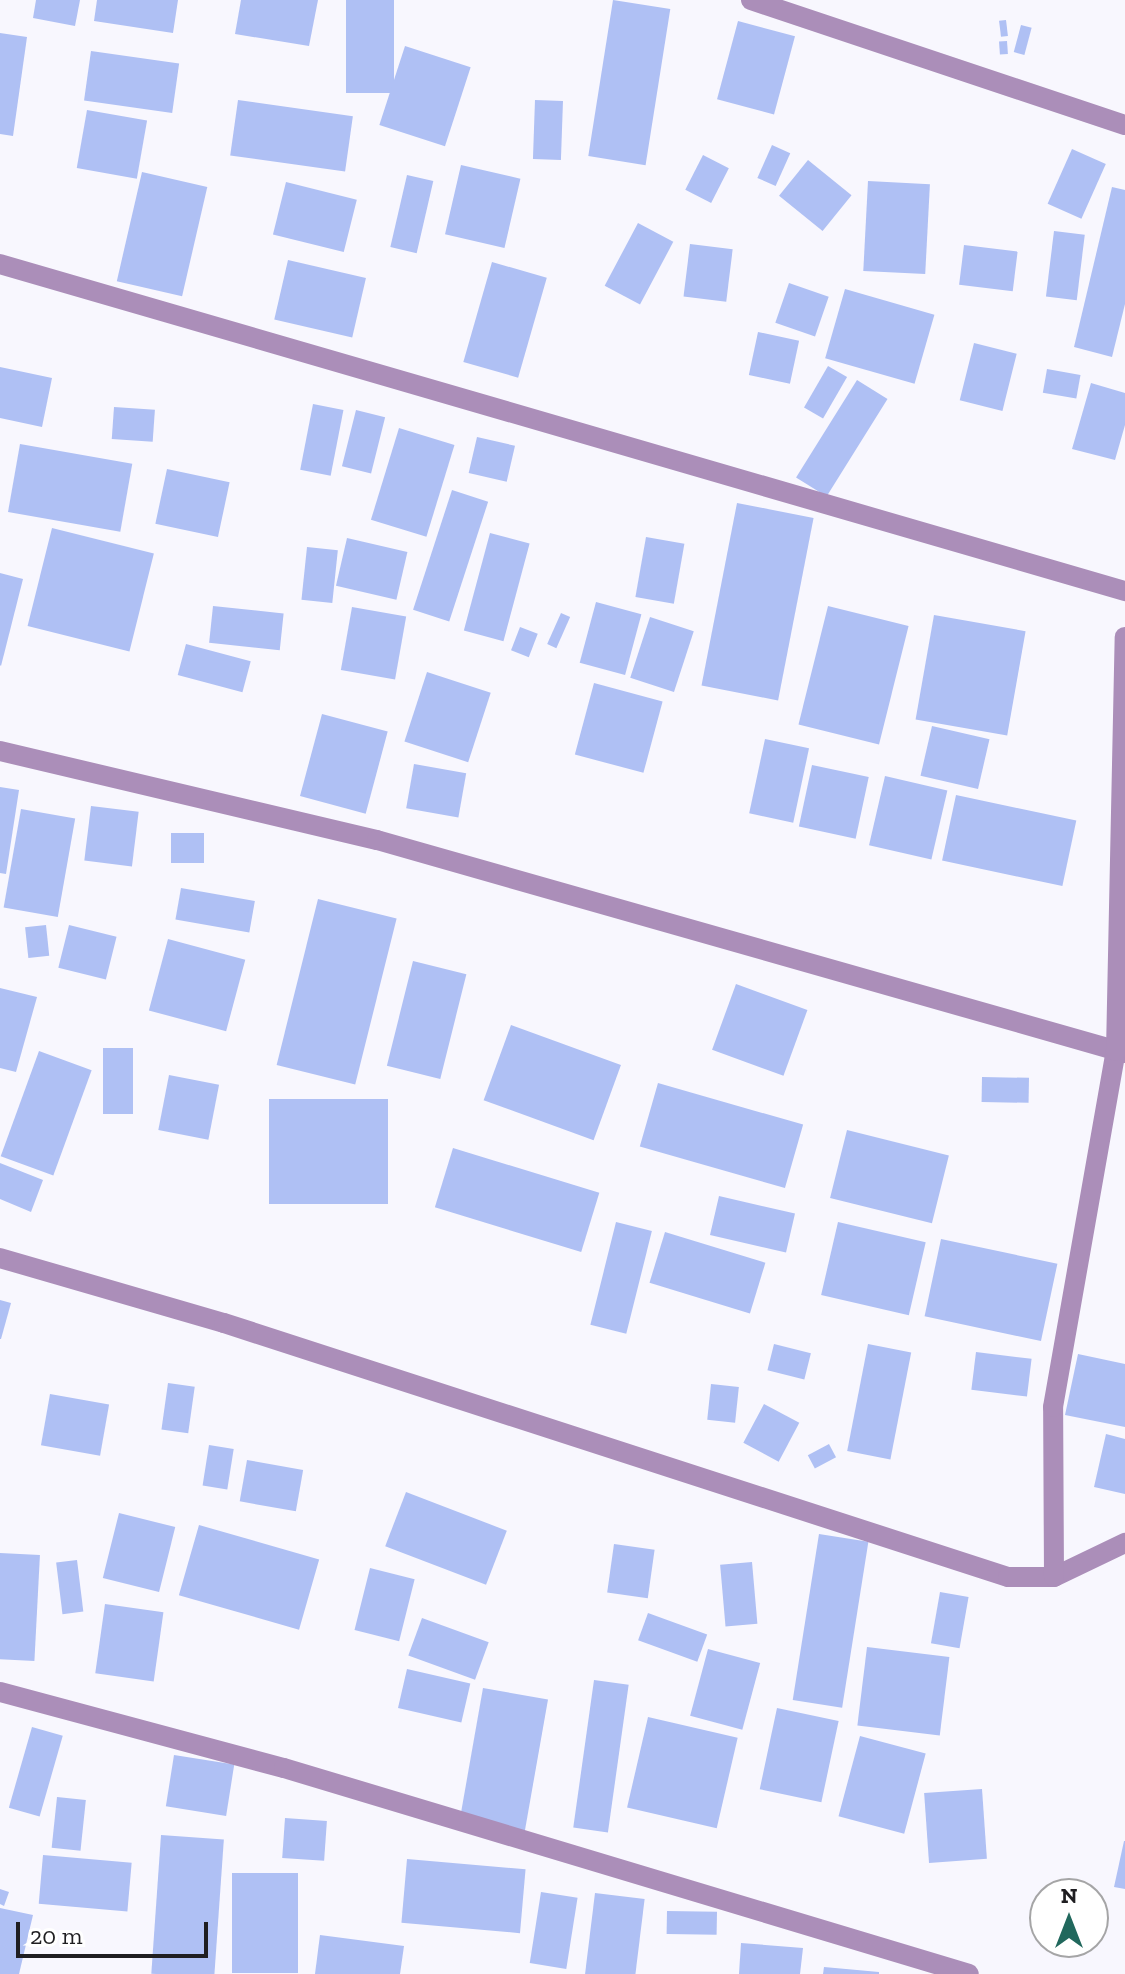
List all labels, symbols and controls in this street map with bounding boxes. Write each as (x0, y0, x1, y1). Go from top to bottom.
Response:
north arrow (1029, 1878, 1109, 1958)
text: N (1061, 1882, 1077, 1909)
scale bar (20, 1906, 212, 1956)
text: 20 m (30, 1921, 82, 1950)

